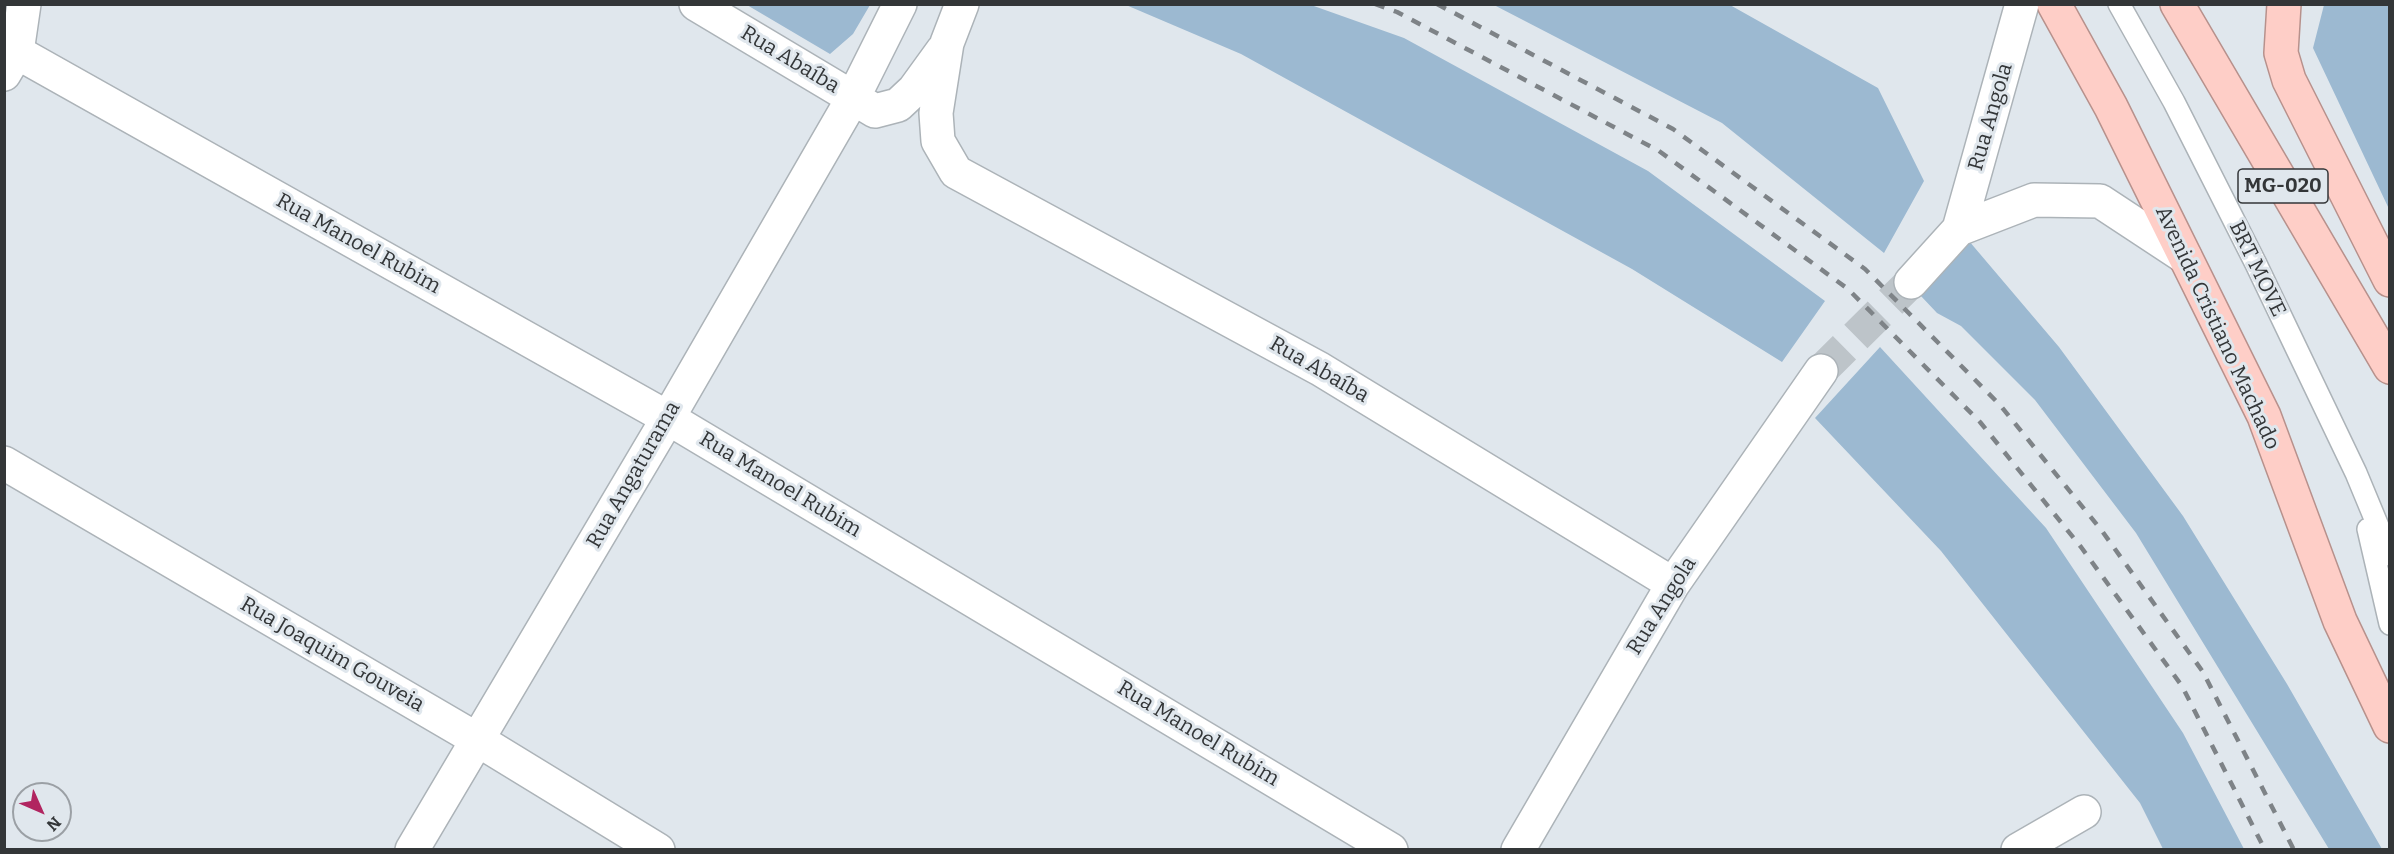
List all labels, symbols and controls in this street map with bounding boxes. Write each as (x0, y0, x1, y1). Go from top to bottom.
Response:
street label: Rua Abaíba (736, 21, 844, 99)
street label: Rua Angola (1964, 60, 2018, 174)
road number: MG-020 (2238, 169, 2328, 203)
street label: Rua Manoel Rubim (271, 188, 445, 300)
street label: Avenida Cristiano Machado (2149, 202, 2285, 454)
street label: BRT MOVE (2223, 217, 2291, 321)
street label: Rua Abaíba (1265, 331, 1373, 409)
street label: Rua Angaturama (582, 397, 686, 553)
street label: Rua Manoel Rubim (695, 427, 865, 543)
street label: Rua Angola (1622, 552, 1702, 660)
street label: Rua Joaquim Gouveia (236, 592, 428, 718)
street label: Rua Manoel Rubim (1113, 676, 1283, 792)
north arrow (12, 782, 72, 842)
text: N (43, 813, 65, 835)

